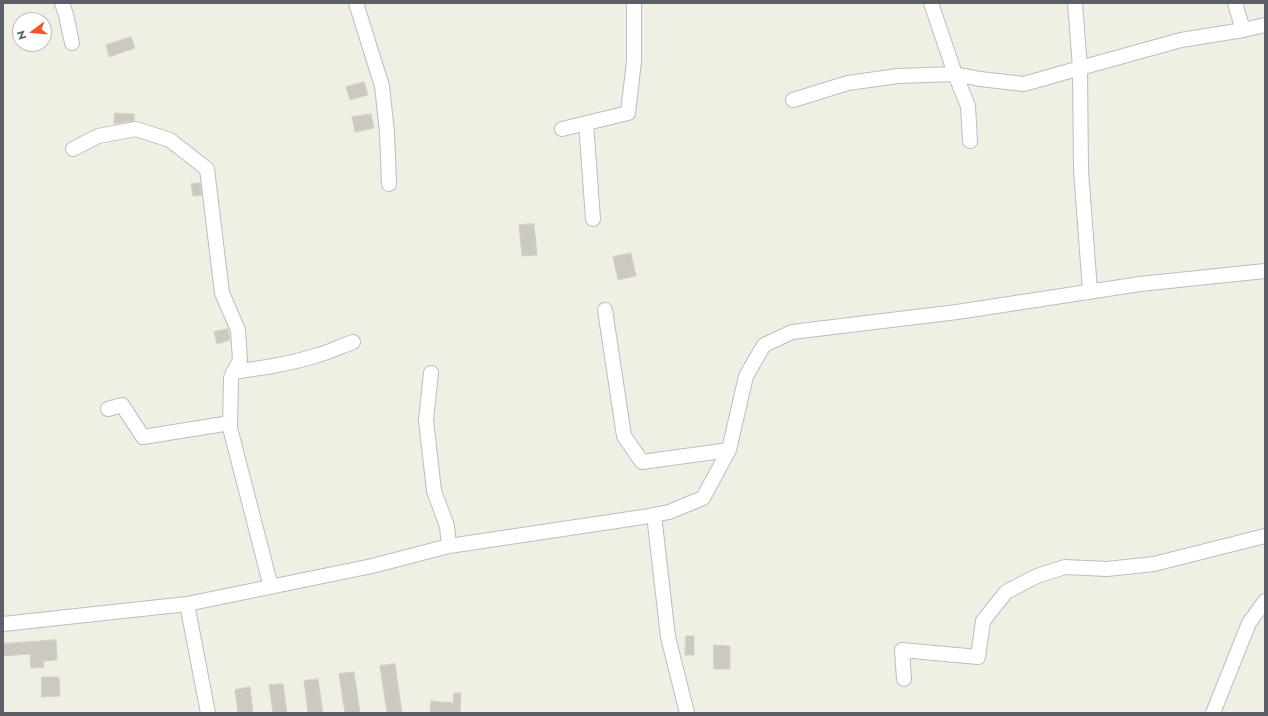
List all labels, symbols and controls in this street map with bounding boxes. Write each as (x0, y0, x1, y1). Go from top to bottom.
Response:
north arrow (12, 12, 52, 52)
text: N (13, 29, 30, 41)

